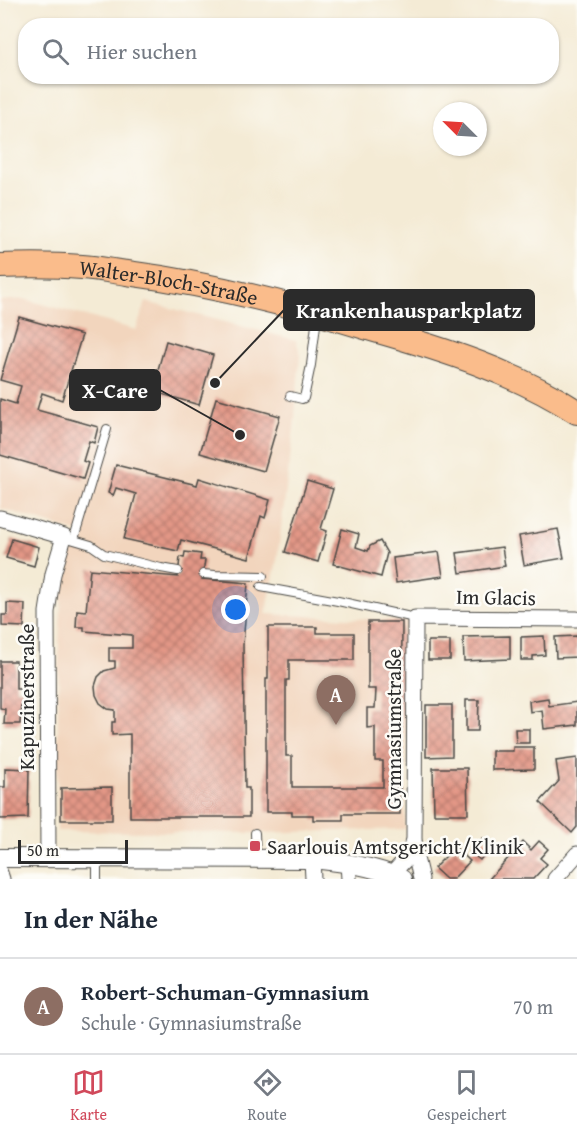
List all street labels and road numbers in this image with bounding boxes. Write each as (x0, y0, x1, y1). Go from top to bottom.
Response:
street label: Walter-Bloch-Straße (78, 251, 261, 313)
street label: Im Glacis (456, 581, 536, 613)
street label: Kapuzinerstraße (11, 623, 42, 770)
street label: Gymnasiumstraße (378, 648, 409, 809)

